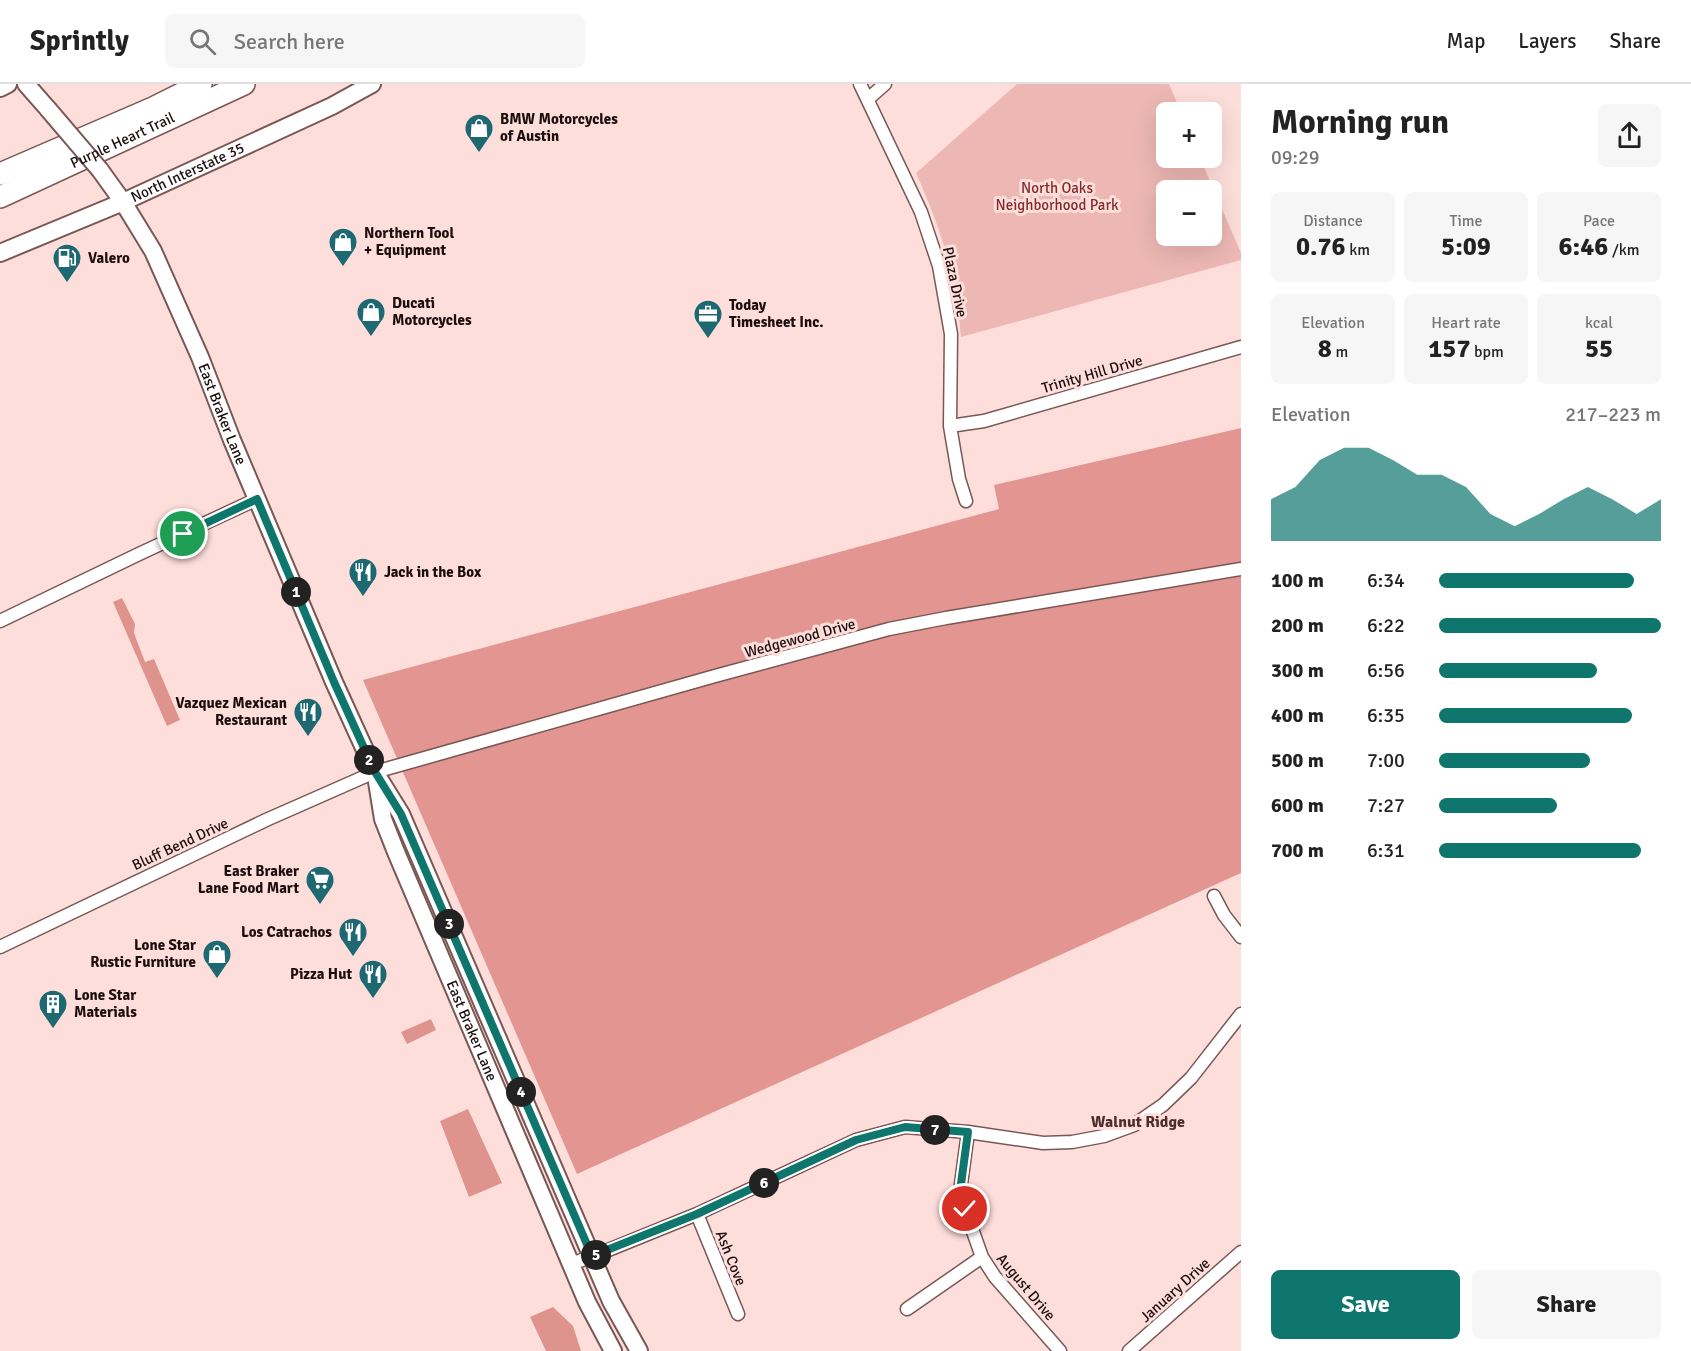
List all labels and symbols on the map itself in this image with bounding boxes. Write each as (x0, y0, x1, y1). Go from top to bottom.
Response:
street label: Purple Heart Trail (67, 108, 178, 172)
place label: BMW Motorcycles of Austin (500, 110, 618, 145)
shop icon: BMW Motorcycles of Austin (463, 112, 495, 154)
street label: North Interstate 35 (128, 139, 247, 206)
park label: North Oaks Neighborhood Park (996, 179, 1119, 214)
place label: Northern Tool + Equipment (364, 224, 454, 259)
shop icon: Northern Tool + Equipment (327, 226, 359, 268)
fuel station icon: Valero (51, 242, 83, 284)
street label: Plaza Drive (939, 245, 971, 319)
place label: Valero (88, 249, 130, 267)
place label: Ducati Motorcycles (392, 294, 472, 329)
shop icon: Ducati Motorcycles (355, 296, 387, 338)
place label: Today Timesheet Inc. (729, 296, 824, 331)
office icon: Today Timesheet Inc. (692, 298, 724, 340)
street label: Trinity Hill Drive (1040, 351, 1144, 397)
street label: East Braker Lane (194, 361, 250, 467)
pin (157, 508, 208, 559)
restaurant icon: Jack in the Box (347, 556, 379, 598)
place label: Jack in the Box (384, 563, 482, 581)
pin: 1 (281, 577, 311, 607)
street label: Wedgewood Drive (743, 615, 857, 661)
place label: Vazquez Mexican Restaurant (176, 694, 287, 729)
restaurant icon: Vazquez Mexican Restaurant (292, 696, 324, 738)
pin: 2 (354, 745, 384, 775)
street label: Bluff Bend Drive (129, 814, 231, 874)
place label: East Braker Lane Food Mart (198, 862, 299, 897)
supermarket icon: East Braker Lane Food Mart (304, 864, 336, 906)
pin: 3 (434, 909, 464, 939)
restaurant icon: Los Catrachos (337, 916, 369, 958)
place label: Los Catrachos (241, 923, 332, 941)
place label: Lone Star Rustic Furniture (90, 936, 196, 971)
shop icon: Lone Star Rustic Furniture (201, 938, 233, 980)
restaurant icon: Pizza Hut (357, 958, 389, 1000)
place label: Pizza Hut (290, 965, 352, 983)
street label: East Braker Lane (443, 978, 501, 1084)
place label: Lone Star Materials (74, 986, 137, 1021)
building icon: Lone Star Materials (37, 988, 69, 1030)
pin: 4 (506, 1077, 536, 1107)
district label: Walnut Ridge (1091, 1112, 1185, 1132)
pin: 7 (920, 1115, 950, 1145)
pin: 6 (749, 1168, 779, 1198)
pin (939, 1183, 990, 1234)
street label: Ash Cove (712, 1228, 750, 1288)
pin: 5 (581, 1240, 611, 1270)
street label: August Drive (993, 1250, 1059, 1324)
street label: January Drive (1136, 1254, 1214, 1326)

